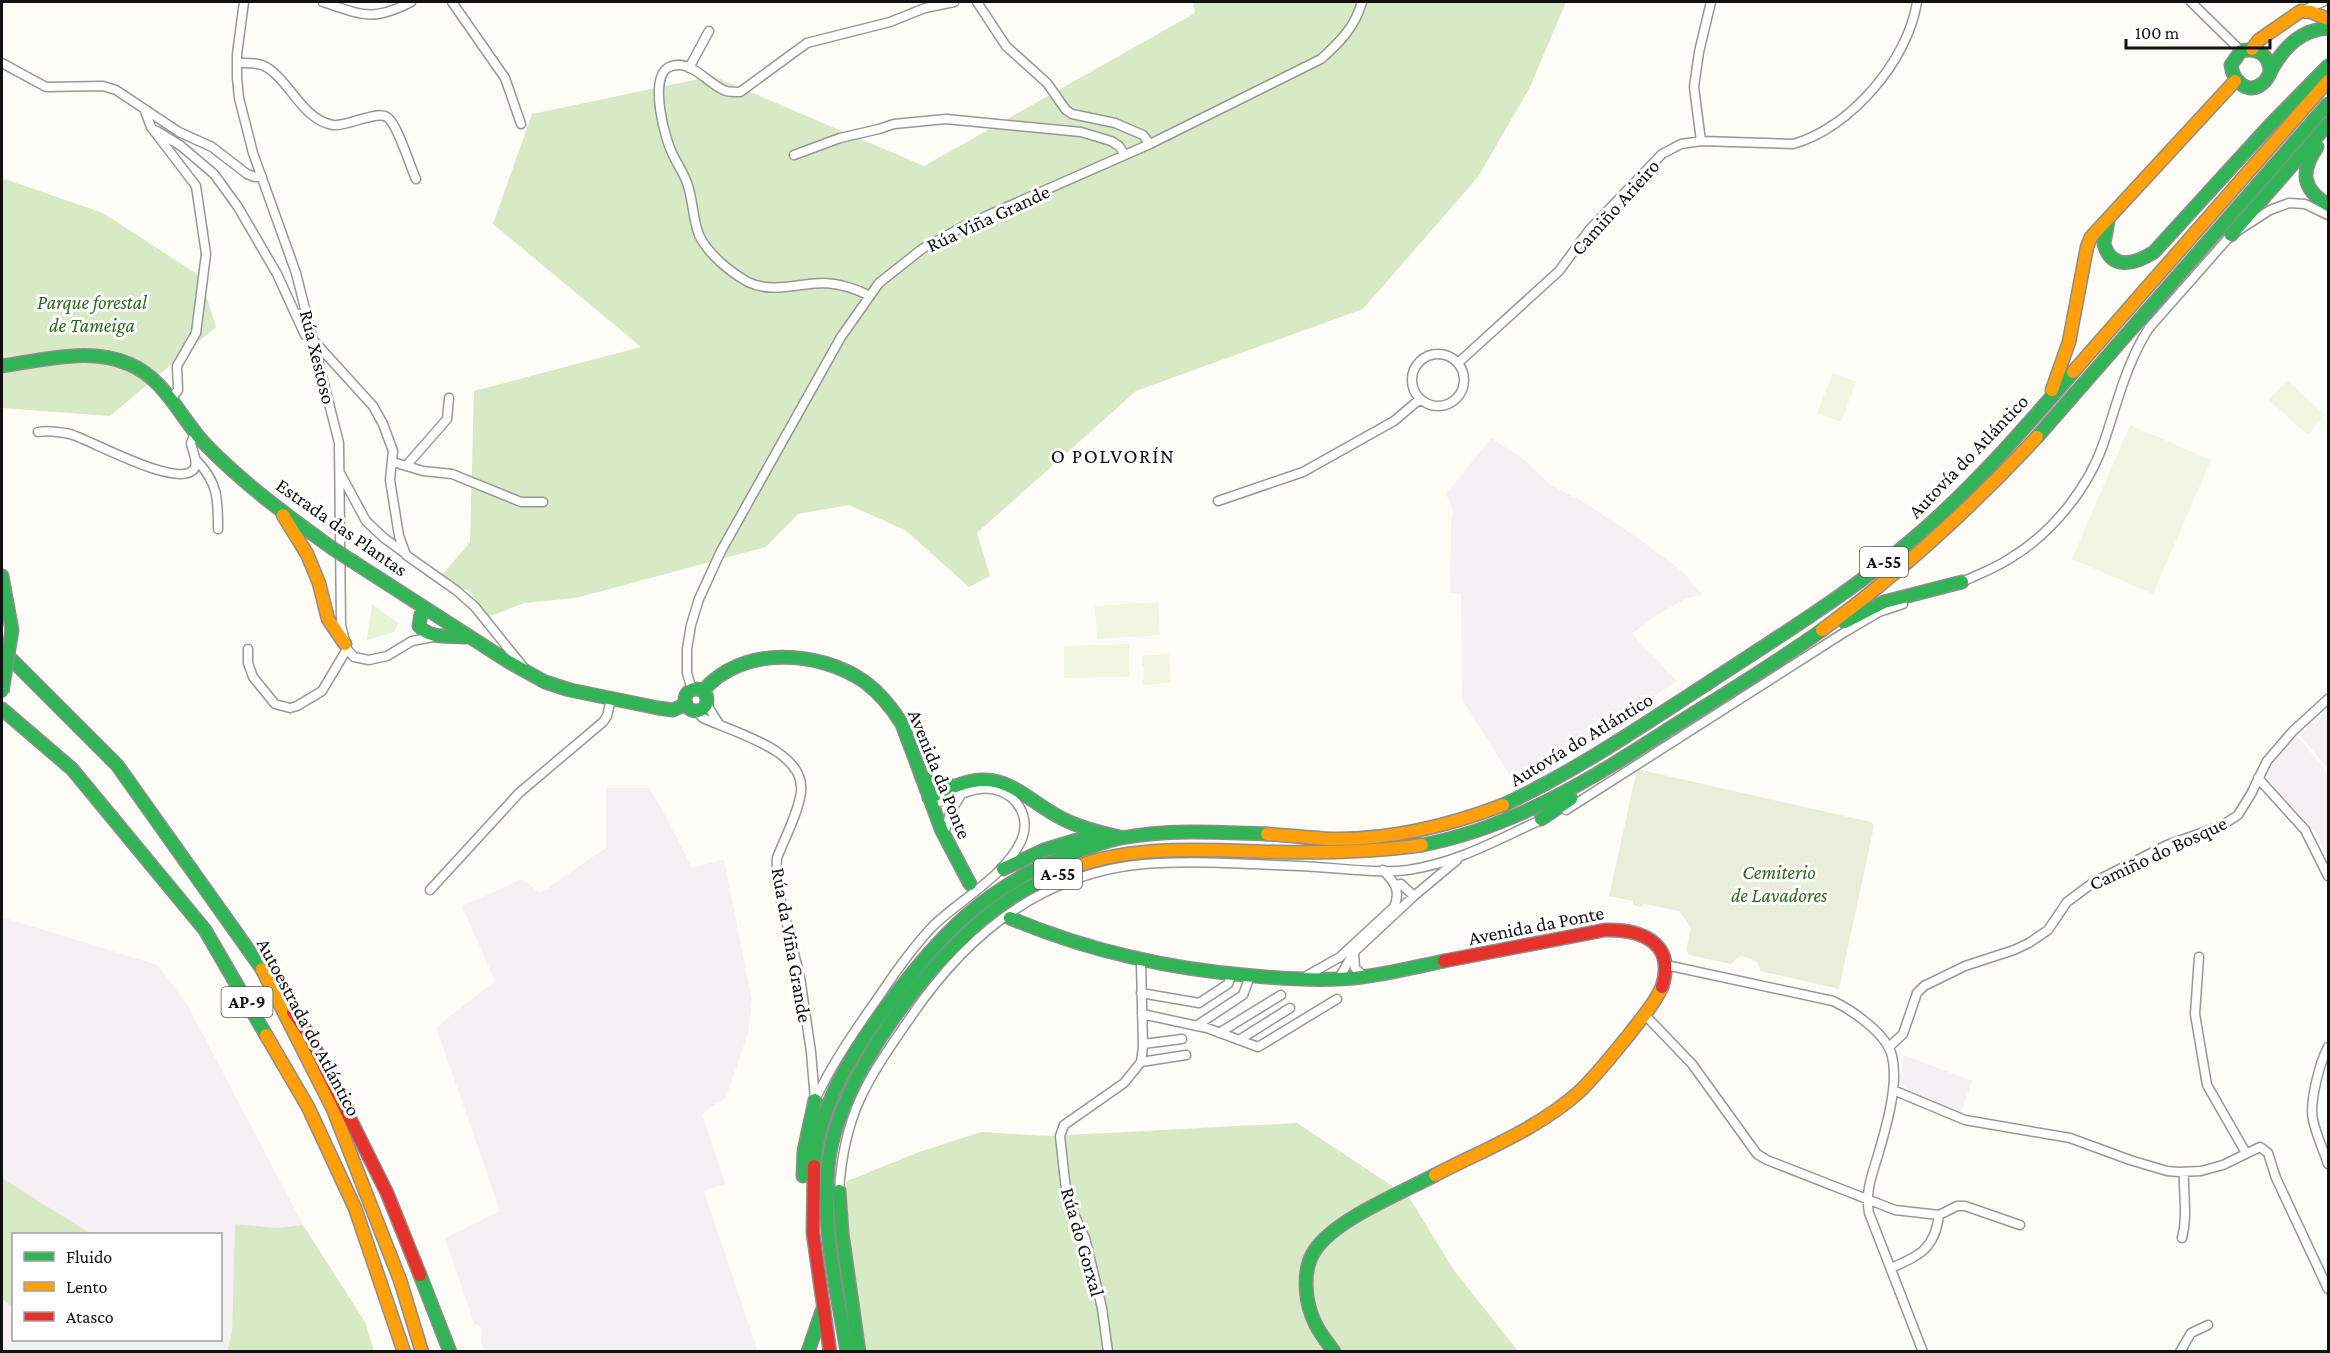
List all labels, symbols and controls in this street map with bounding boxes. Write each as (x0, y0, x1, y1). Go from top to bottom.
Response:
scale bar (2126, 12, 2270, 50)
text: 100 m (2135, 23, 2180, 43)
street label: Camiño Arieiro (1566, 155, 1664, 259)
street label: Rúa Viña Grande (923, 180, 1053, 256)
park label: Parque forestal de Tameiga (37, 291, 148, 337)
street label: Rúa Xestoso (296, 308, 340, 406)
street label: Autovía do Atlántico (1904, 390, 2033, 522)
district label: O POLVORÍN (1051, 444, 1175, 468)
street label: Estrada das Plantas (272, 473, 412, 581)
road number: A-55 (1860, 547, 1908, 577)
street label: Autovía do Atlántico (1506, 688, 1657, 790)
street label: Avenida da Ponte (904, 706, 976, 842)
street label: Camiño do Bosque (2086, 811, 2231, 895)
road number: A-55 (1034, 859, 1082, 889)
park label: Cemiterio de Lavadores (1731, 861, 1828, 906)
street label: Rúa da Viña Grande (768, 866, 816, 1024)
street label: Avenida da Ponte (1466, 901, 1606, 949)
street label: Autoestrada do Atlántico (253, 934, 365, 1120)
road number: AP-9 (222, 987, 272, 1017)
street label: Rúa do Gorxal (1057, 1185, 1109, 1299)
legend (12, 1233, 222, 1341)
text: Fluido (66, 1247, 112, 1267)
text: Lento (66, 1277, 107, 1297)
text: Atasco (66, 1307, 114, 1327)

